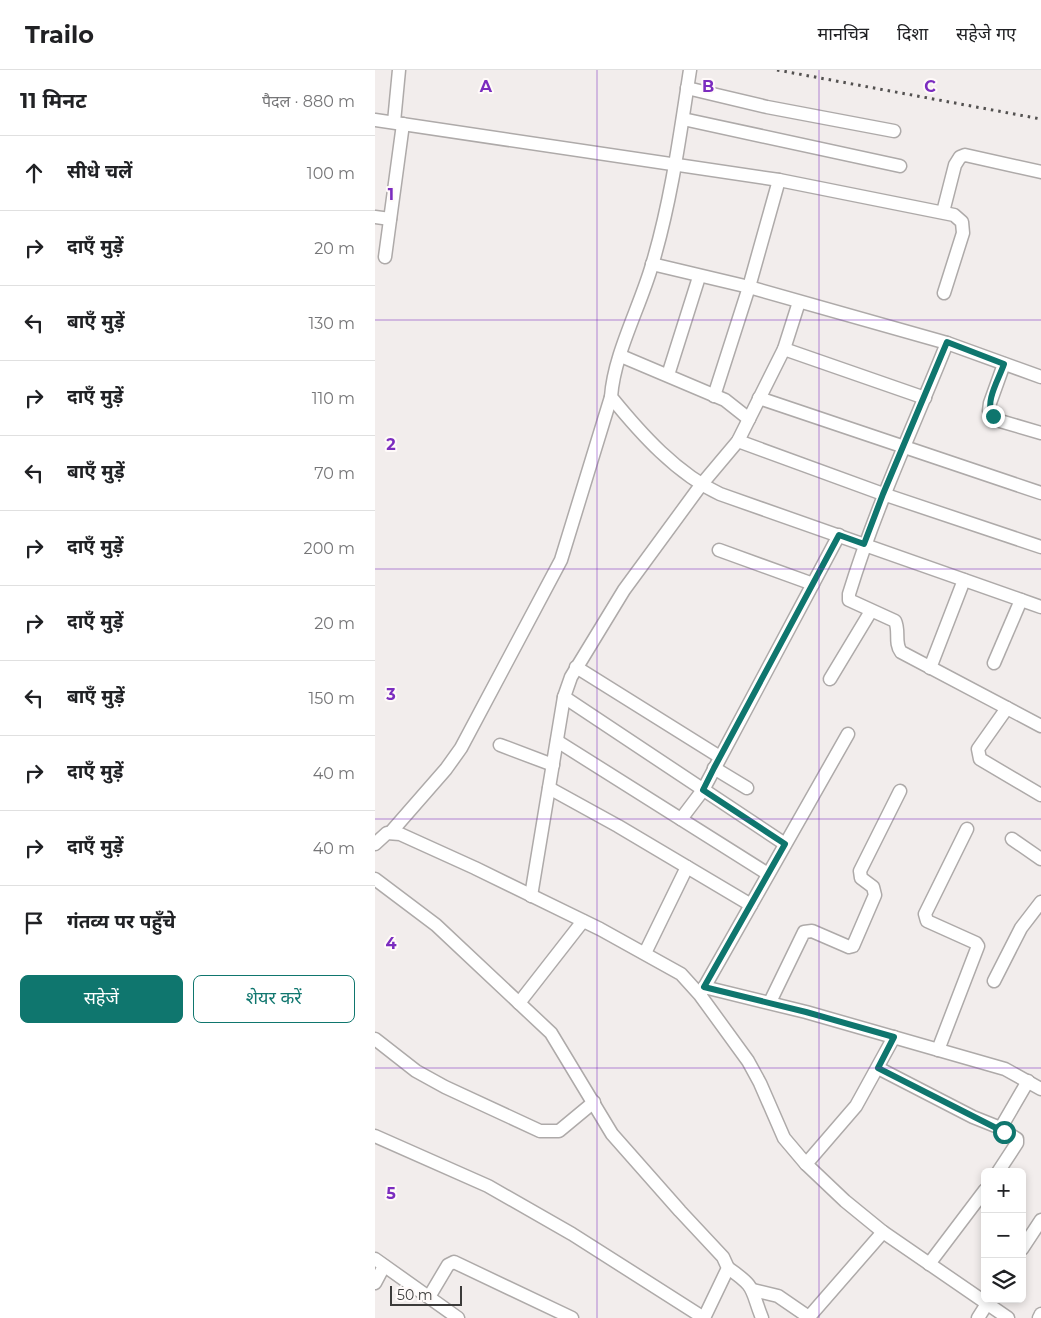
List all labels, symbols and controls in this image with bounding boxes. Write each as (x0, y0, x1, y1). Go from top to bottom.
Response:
text: Trailo (25, 20, 94, 49)
text: मानचित्र (818, 23, 869, 45)
text: दिशा (897, 23, 928, 45)
text: सहेजे गए (956, 23, 1016, 45)
text: A (479, 77, 493, 96)
text: B (702, 77, 714, 96)
text: C (924, 77, 936, 96)
text: 11 मिनट (20, 88, 87, 113)
text: पैदल · 880 m (262, 92, 355, 111)
icon: ahead (20, 159, 48, 187)
text: सीधे चलें (67, 160, 132, 183)
text: 100 m (307, 164, 355, 183)
text: 1 (388, 185, 394, 204)
icon: right (20, 234, 48, 262)
text: दाएँ मुड़ें (67, 235, 123, 258)
text: 20 m (314, 239, 355, 258)
icon: left (20, 309, 48, 337)
text: बाएँ मुड़ें (67, 310, 124, 333)
text: 130 m (308, 314, 355, 333)
icon: right (20, 384, 48, 412)
text: दाएँ मुड़ें (67, 385, 123, 408)
text: 110 m (312, 389, 355, 408)
route end (982, 405, 1005, 428)
text: 2 (386, 435, 396, 454)
icon: left (20, 459, 48, 487)
text: बाएँ मुड़ें (67, 460, 124, 483)
text: 70 m (314, 464, 355, 483)
icon: right (20, 534, 48, 562)
text: दाएँ मुड़ें (67, 535, 123, 558)
text: 200 m (304, 539, 355, 558)
icon: right (20, 609, 48, 637)
text: दाएँ मुड़ें (67, 610, 123, 633)
text: 20 m (314, 614, 355, 633)
icon: left (20, 684, 48, 712)
text: बाएँ मुड़ें (67, 685, 124, 708)
text: 3 (385, 685, 396, 704)
text: 150 m (308, 689, 355, 708)
icon: right (20, 759, 48, 787)
text: दाएँ मुड़ें (67, 760, 123, 783)
text: 40 m (313, 764, 355, 783)
icon: right (20, 834, 48, 862)
text: दाएँ मुड़ें (67, 835, 123, 858)
text: 40 m (313, 839, 355, 858)
icon: arrive (20, 909, 48, 937)
text: गंतव्य पर पहुँचे (67, 910, 175, 933)
text: 4 (385, 934, 397, 953)
button: सहेजें (20, 975, 183, 1023)
button: शेयर करें (193, 975, 355, 1023)
route start (993, 1121, 1016, 1144)
map controls (981, 1168, 1026, 1303)
button: + (981, 1168, 1026, 1213)
text: 5 (386, 1184, 396, 1203)
button: − (981, 1213, 1026, 1258)
button: layers (981, 1258, 1026, 1303)
scale bar (390, 1283, 463, 1306)
text: 50 m (397, 1286, 433, 1304)

